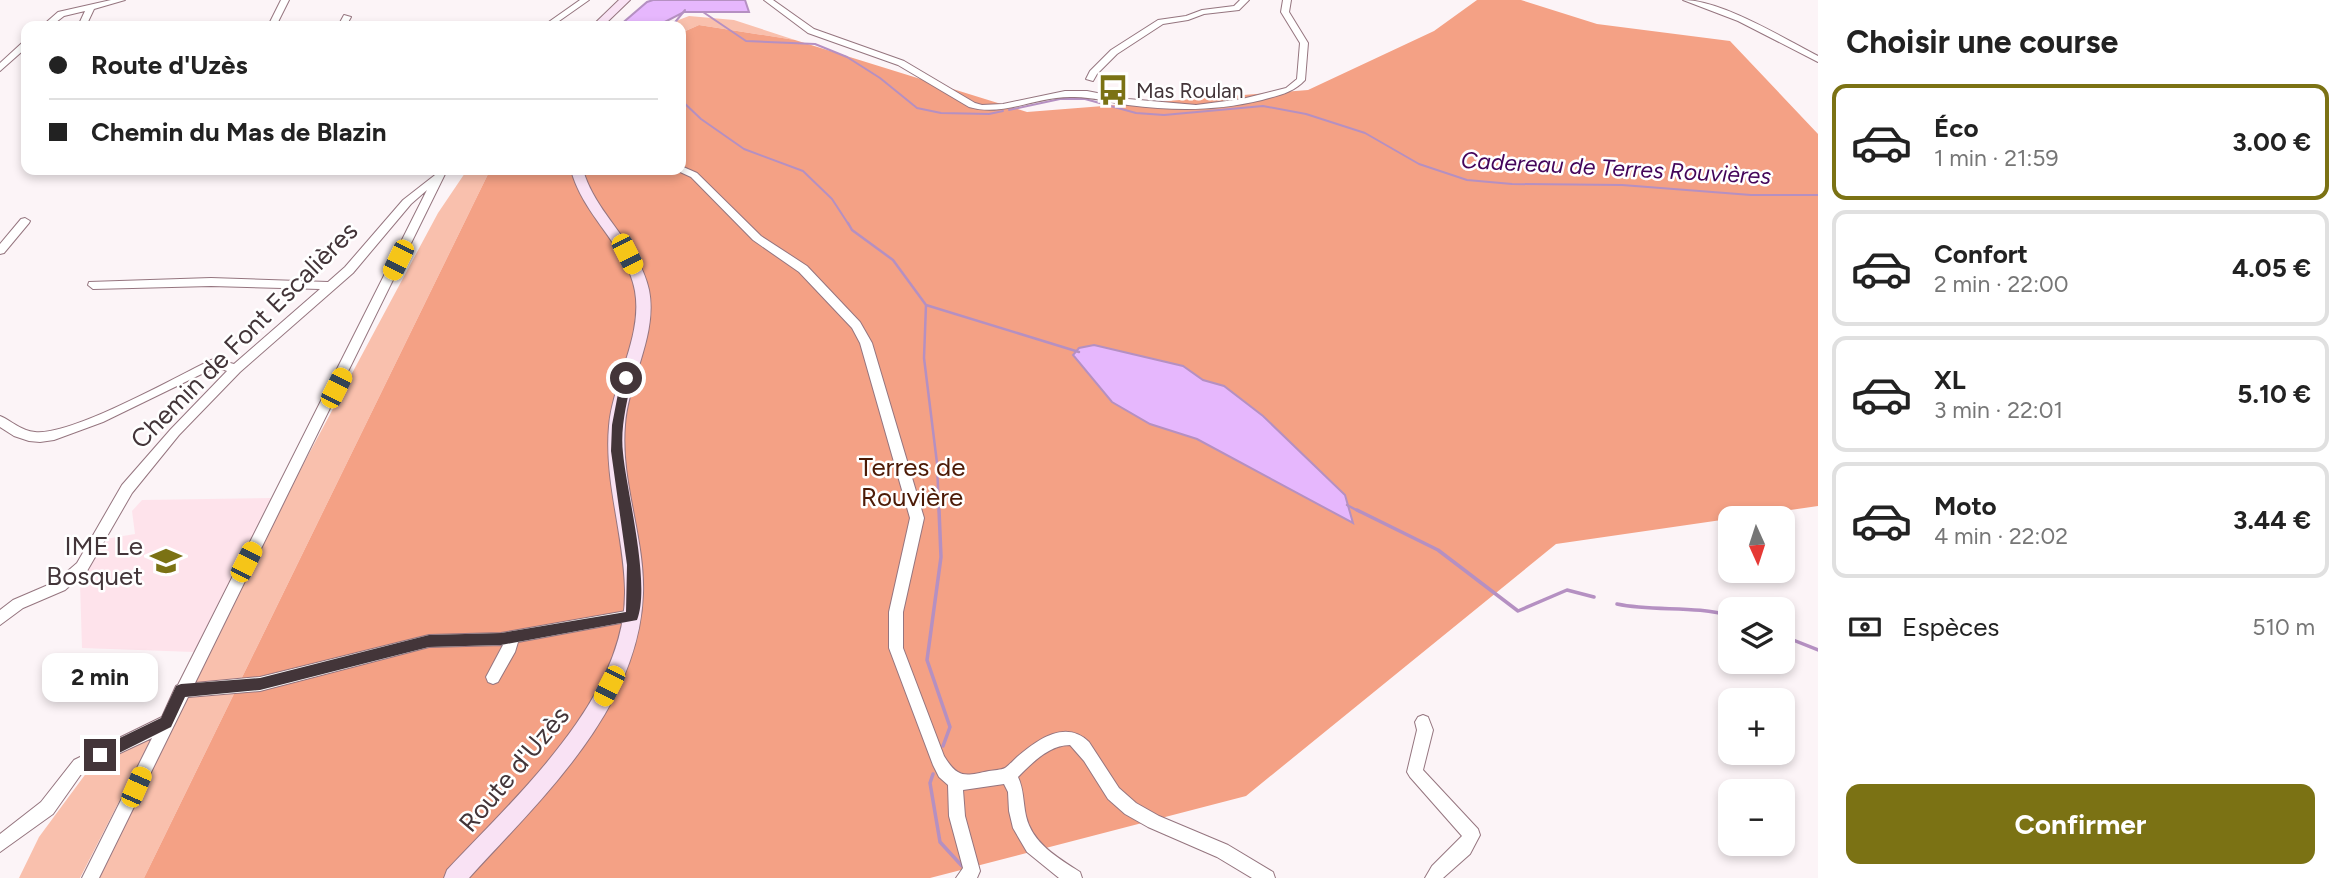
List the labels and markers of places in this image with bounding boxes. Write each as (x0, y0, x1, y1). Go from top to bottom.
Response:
bus stop icon: Mas Roulan (1096, 73, 1130, 107)
place label: Mas Roulan (1136, 78, 1244, 103)
place label: IME Le Bosquet (46, 530, 143, 592)
school or university icon: IME Le Bosquet (149, 544, 183, 578)

